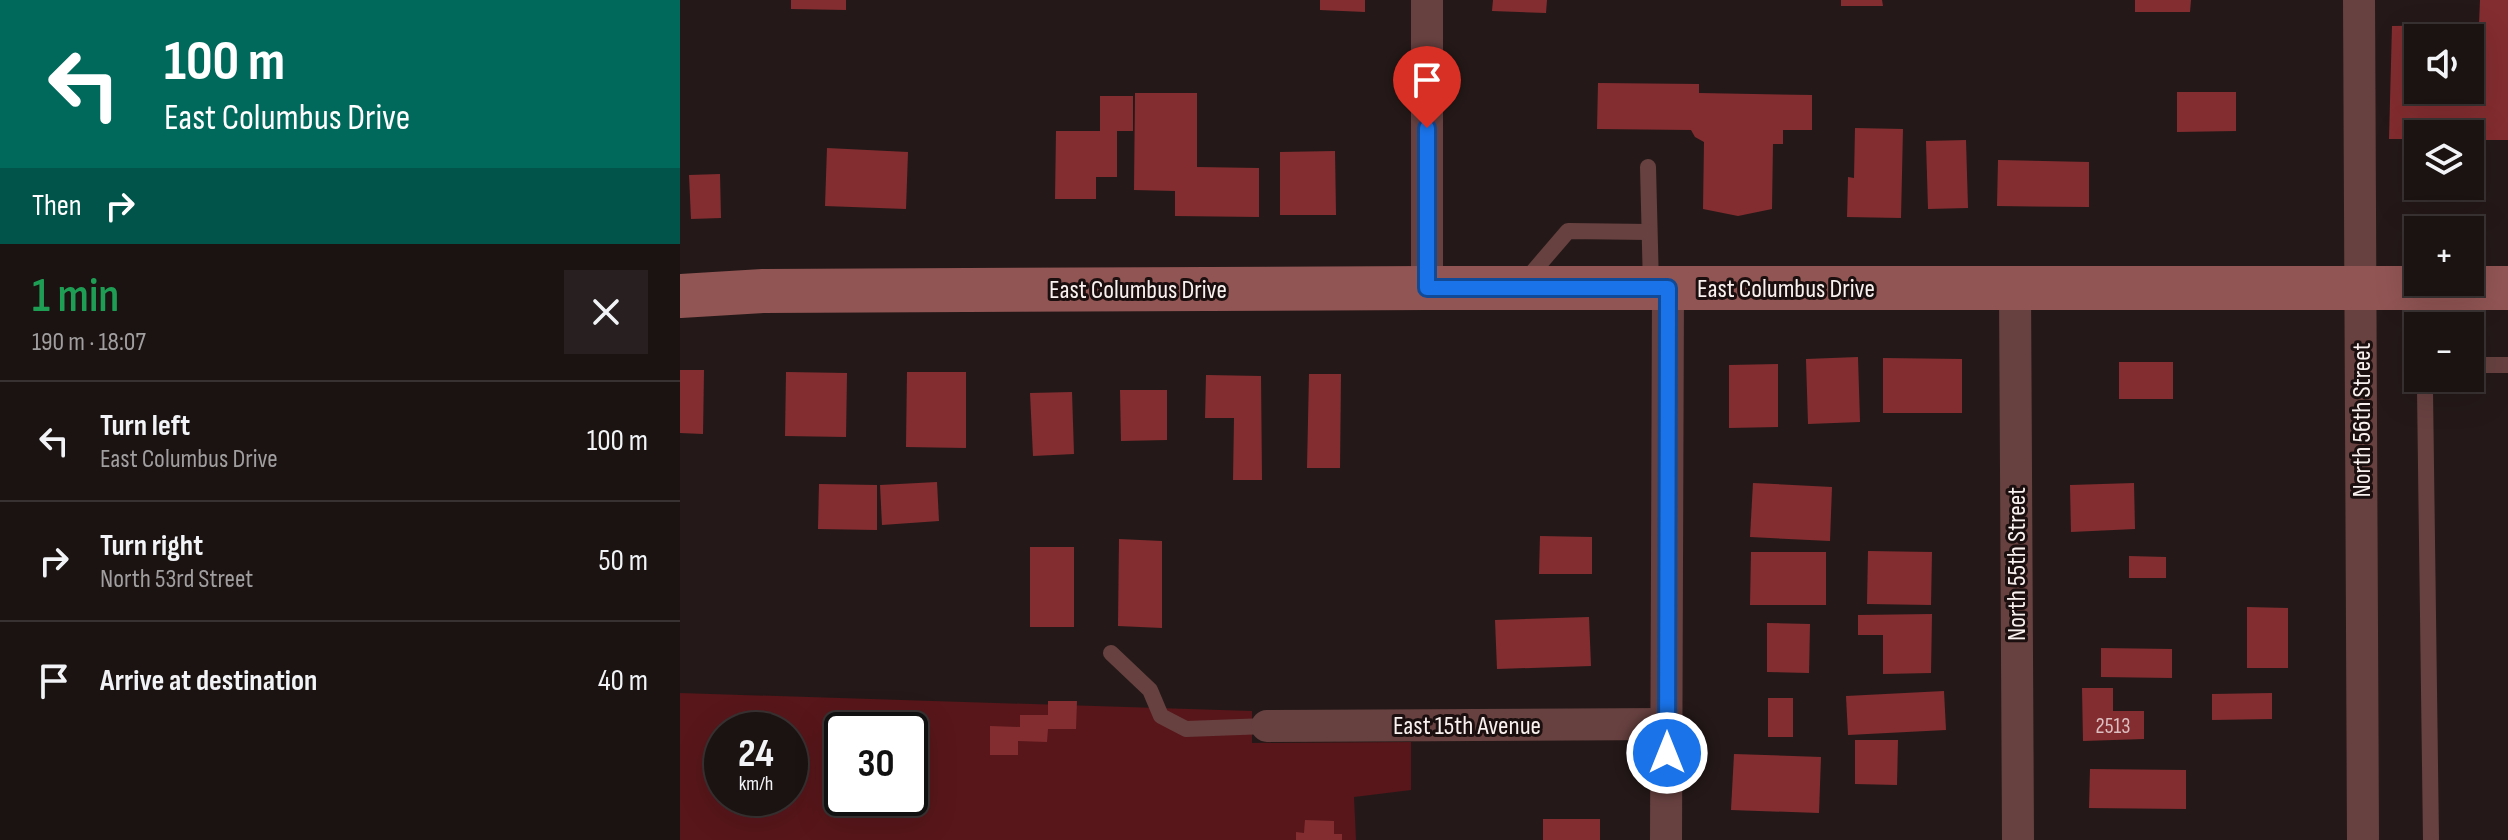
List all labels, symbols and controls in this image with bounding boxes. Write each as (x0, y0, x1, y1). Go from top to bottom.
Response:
map controls (2404, 24, 2484, 392)
button: sound (2404, 24, 2484, 104)
text: 100 m (164, 29, 285, 96)
icon: left (32, 32, 136, 136)
pin (1393, 46, 1461, 128)
icon: arrive (1405, 58, 1449, 102)
text: East Columbus Drive (164, 97, 410, 140)
button: layers (2404, 120, 2484, 200)
icon: right (98, 184, 142, 228)
text: Then (32, 188, 82, 224)
button: + (2404, 216, 2484, 296)
text: 1 min (32, 268, 119, 325)
button: close (564, 270, 648, 354)
street label: East Columbus Drive (1697, 274, 1875, 305)
street label: East Columbus Drive (1049, 275, 1227, 306)
button: − (2404, 312, 2484, 392)
text: 190 m · 18:07 (32, 327, 146, 358)
street label: North 56th Street (2347, 342, 2378, 497)
text: Turn left (100, 408, 190, 444)
icon: left (32, 419, 76, 463)
text: 100 m (587, 423, 648, 459)
text: East Columbus Drive (100, 444, 278, 475)
street label: North 55th Street (2002, 487, 2033, 641)
text: Turn right (100, 528, 203, 564)
icon: right (32, 539, 76, 583)
text: 50 m (599, 543, 648, 579)
text: North 53rd Street (100, 564, 253, 595)
icon: arrive (32, 659, 76, 703)
text: Arrive at destination (100, 663, 317, 699)
text: 40 m (598, 663, 648, 699)
street label: East 15th Avenue (1393, 711, 1541, 742)
position arrow (1625, 711, 1709, 795)
speed limit sign: 30 (824, 712, 928, 816)
house number: 2513 (2096, 713, 2130, 740)
text: 24 (738, 730, 774, 778)
text: km/h (739, 772, 773, 796)

